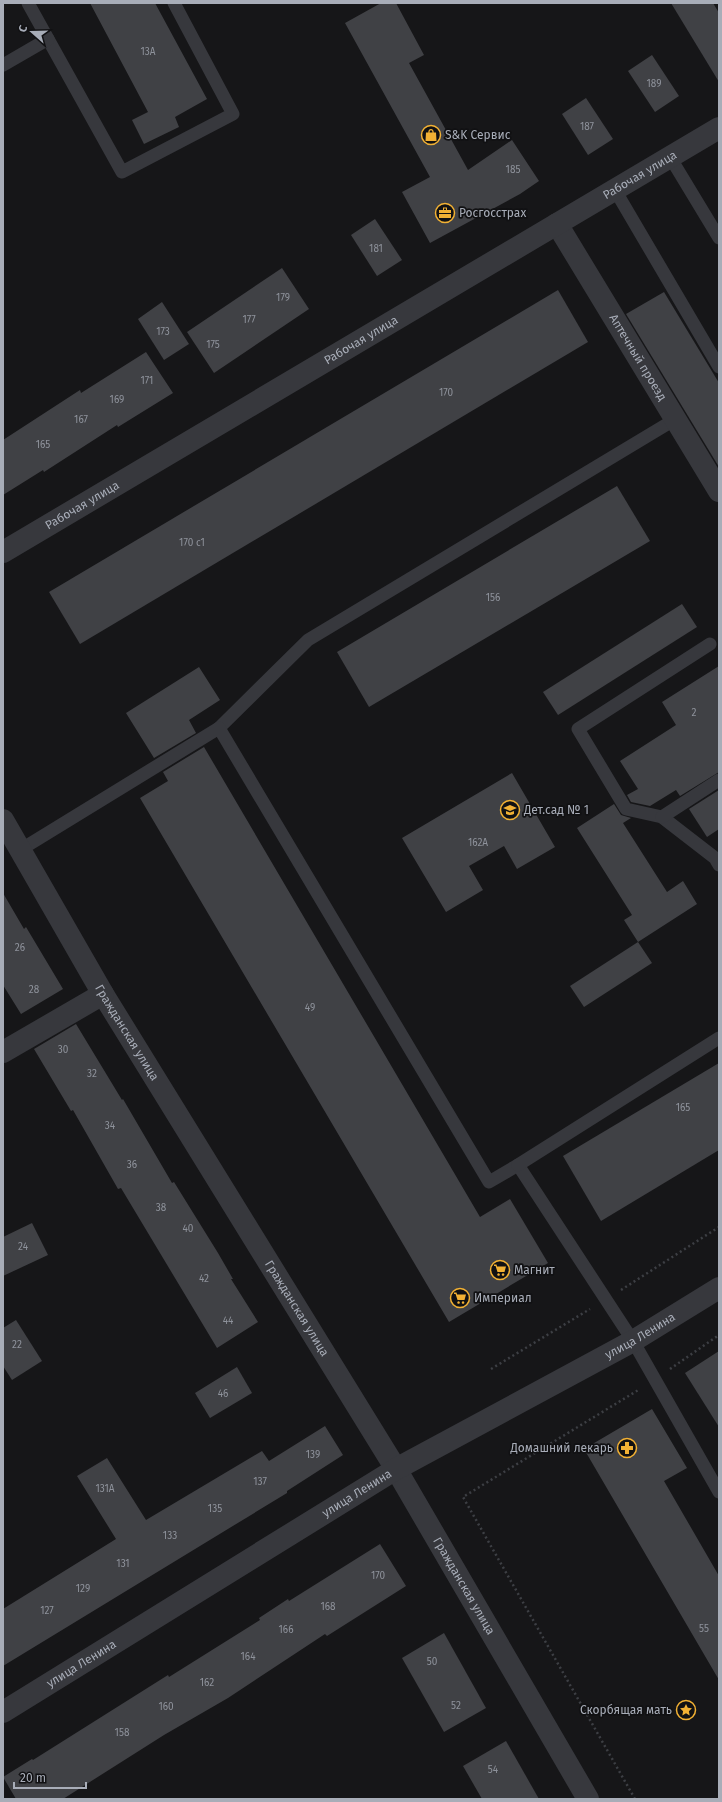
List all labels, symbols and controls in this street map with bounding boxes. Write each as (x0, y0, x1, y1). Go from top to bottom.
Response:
north arrow (12, 12, 52, 52)
text: С (16, 23, 30, 34)
house number: 13А (140, 46, 156, 58)
house number: 189 (647, 78, 661, 90)
house number: 187 (580, 121, 595, 133)
shop icon: S&K Сервис (420, 124, 442, 146)
place label: S&K Сервис (445, 128, 511, 142)
street label: Рабочая улица (600, 148, 679, 202)
house number: 185 (506, 164, 520, 176)
office icon: Росгосстрах (434, 202, 456, 224)
place label: Росгосстрах (459, 206, 526, 220)
house number: 181 (369, 243, 383, 255)
house number: 179 (276, 292, 290, 304)
street label: Аптечный проезд (606, 312, 670, 403)
street label: Рабочая улица (322, 313, 400, 367)
house number: 177 (242, 314, 256, 326)
house number: 173 (156, 326, 170, 338)
house number: 175 (206, 339, 220, 351)
house number: 171 (141, 375, 153, 387)
house number: 170 (439, 387, 454, 399)
house number: 169 (110, 394, 124, 406)
house number: 167 (74, 414, 88, 426)
house number: 165 (36, 439, 50, 451)
street label: Рабочая улица (43, 478, 122, 532)
house number: 170 с1 (179, 537, 205, 549)
house number: 156 (486, 592, 500, 604)
house number: 2 (692, 707, 697, 719)
school or university icon: Дет.сад № 1 (499, 799, 521, 821)
place label: Дет.сад № 1 (523, 803, 589, 817)
house number: 162А (468, 837, 488, 849)
house number: 26 (15, 942, 25, 954)
street label: Гражданская улица (92, 982, 162, 1083)
house number: 28 (29, 984, 40, 996)
house number: 49 (305, 1002, 315, 1014)
house number: 30 (58, 1044, 69, 1056)
house number: 32 (87, 1068, 97, 1080)
house number: 165 (676, 1102, 690, 1114)
house number: 34 (105, 1120, 116, 1132)
house number: 36 (127, 1159, 137, 1171)
house number: 38 (156, 1202, 167, 1214)
house number: 40 (183, 1223, 194, 1235)
house number: 24 (18, 1241, 29, 1253)
street label: Гражданская улица (262, 1258, 332, 1359)
supermarket icon: Магнит (489, 1259, 511, 1281)
place label: Магнит (514, 1263, 555, 1277)
house number: 42 (199, 1273, 209, 1285)
supermarket icon: Империал (449, 1287, 471, 1309)
place label: Империал (474, 1291, 532, 1305)
street label: улица Ленина (602, 1310, 678, 1362)
house number: 44 (223, 1315, 234, 1327)
house number: 22 (12, 1339, 22, 1351)
house number: 46 (218, 1388, 228, 1400)
pharmacy icon: Домашний лекарь (616, 1437, 638, 1459)
place label: Домашний лекарь (509, 1441, 613, 1455)
house number: 139 (306, 1449, 320, 1461)
street label: улица Ленина (320, 1466, 394, 1520)
house number: 137 (253, 1476, 267, 1488)
house number: 131А (95, 1483, 115, 1495)
house number: 135 (208, 1503, 222, 1515)
house number: 133 (163, 1530, 177, 1542)
street label: Гражданская улица (430, 1535, 498, 1637)
house number: 131 (116, 1558, 130, 1570)
house number: 170 (371, 1570, 386, 1582)
house number: 129 (76, 1583, 90, 1595)
house number: 168 (320, 1601, 336, 1613)
house number: 127 (40, 1605, 54, 1617)
house number: 55 (699, 1623, 709, 1635)
house number: 166 (279, 1624, 294, 1636)
street label: улица Ленина (44, 1637, 119, 1690)
house number: 164 (241, 1651, 256, 1663)
house number: 50 (427, 1656, 438, 1668)
house number: 162 (200, 1677, 214, 1689)
place icon: Скорбящая мать (675, 1699, 697, 1721)
house number: 52 (451, 1700, 461, 1712)
house number: 160 (158, 1701, 174, 1713)
place label: Скорбящая мать (580, 1703, 672, 1717)
house number: 158 (115, 1727, 130, 1739)
scale bar (14, 1764, 86, 1790)
house number: 54 (488, 1764, 499, 1776)
text: 20 m (20, 1771, 46, 1785)

